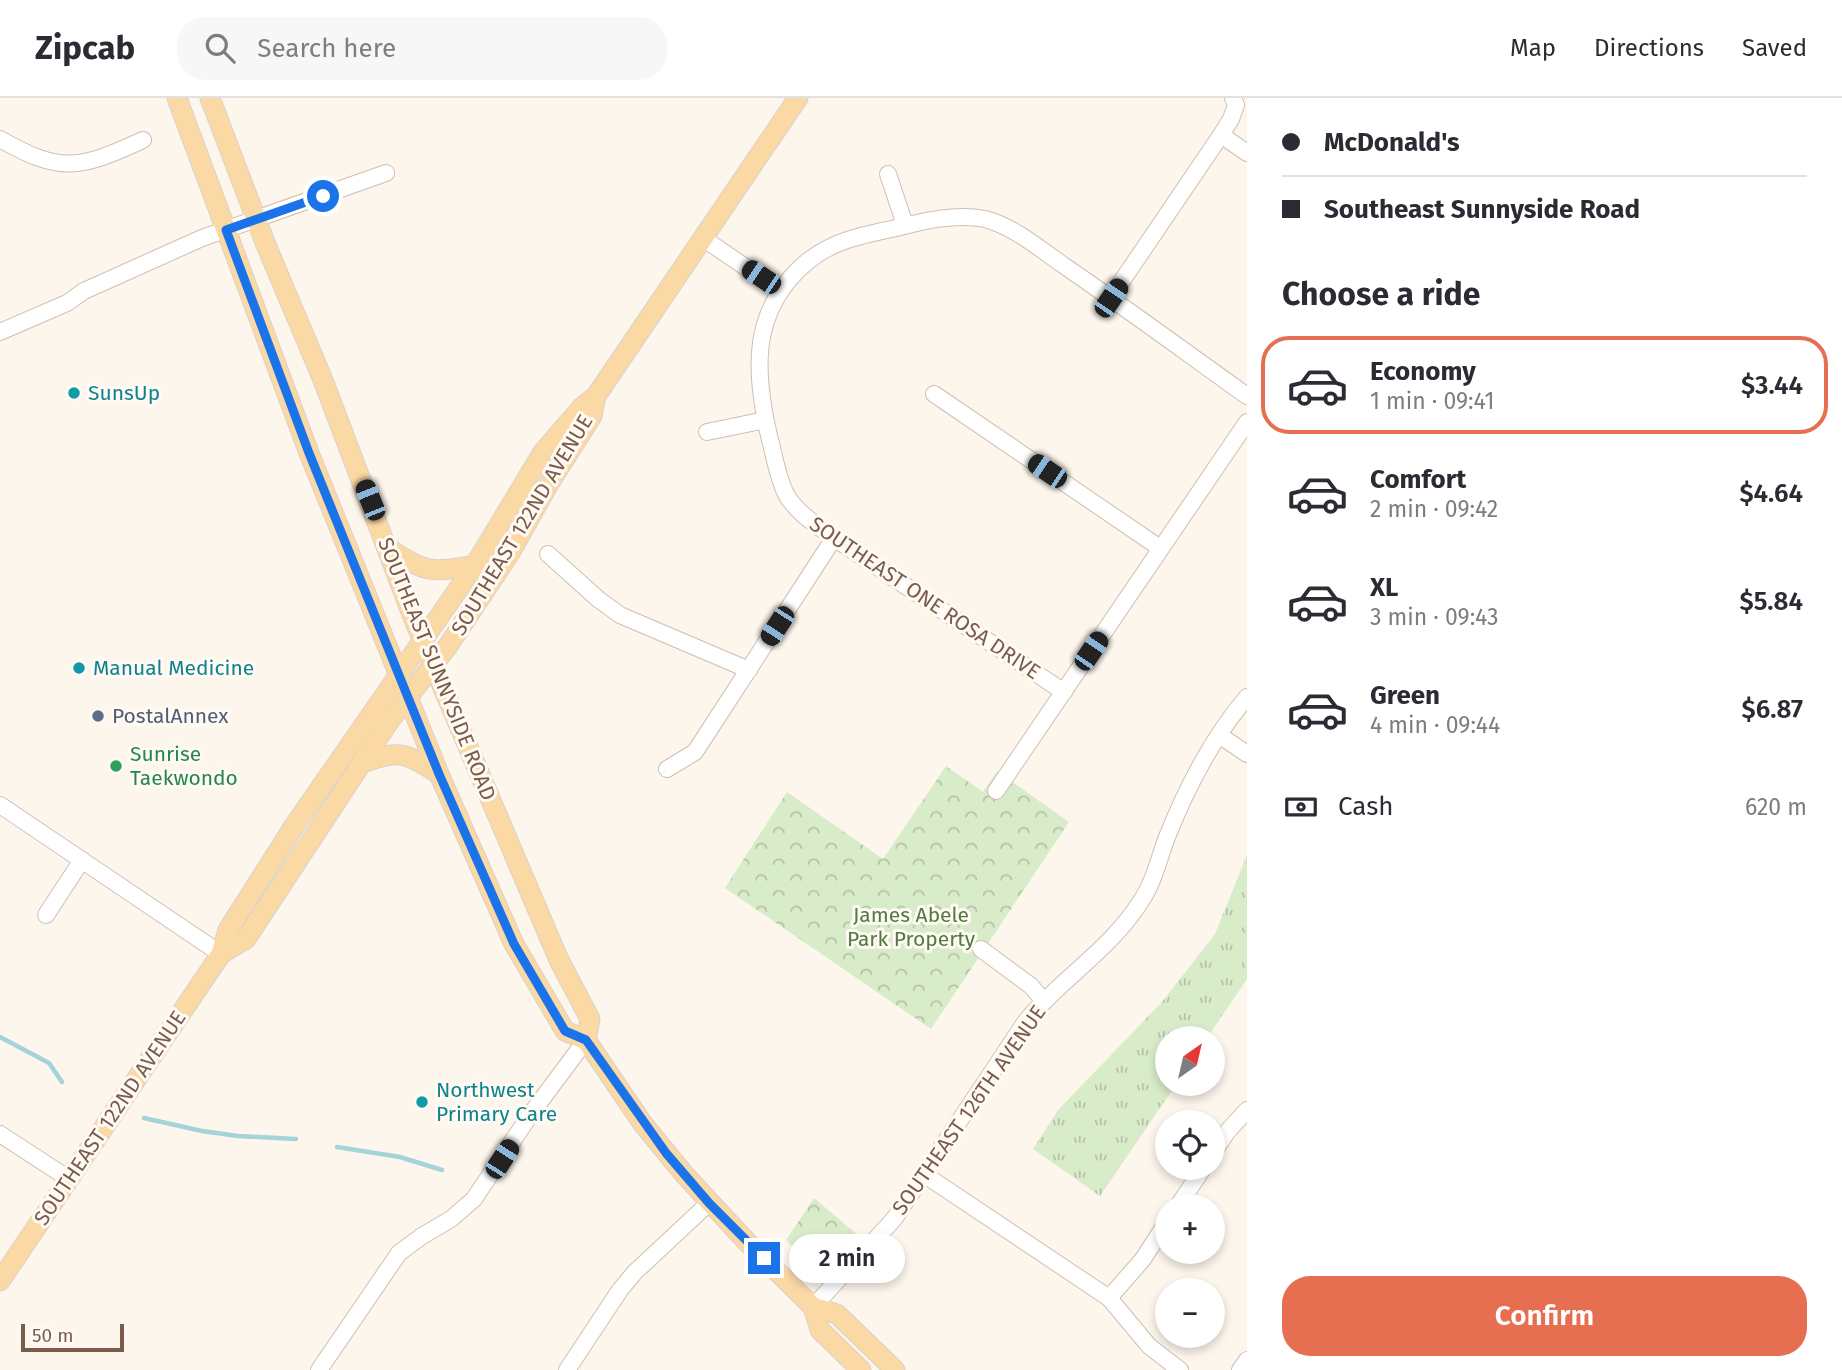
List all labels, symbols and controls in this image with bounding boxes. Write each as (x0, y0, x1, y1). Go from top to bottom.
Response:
search box (177, 17, 667, 80)
text: Zipcab (35, 28, 135, 68)
icon: search (201, 29, 239, 67)
text: Search here (257, 33, 396, 64)
text: Map (1510, 34, 1556, 62)
text: Directions (1594, 34, 1704, 62)
text: Saved (1742, 34, 1807, 62)
text: McDonald's (1324, 127, 1460, 158)
route start (307, 180, 339, 212)
text: Southeast Sunnyside Road (1324, 194, 1640, 225)
car (738, 257, 785, 297)
car (1091, 275, 1132, 321)
text: Choose a ride (1282, 275, 1480, 313)
icon: car (1286, 354, 1349, 417)
text: Economy (1370, 356, 1476, 387)
text: $3.44 (1741, 370, 1803, 401)
place label: SunsUp (88, 380, 160, 406)
marker: SunsUp (66, 385, 82, 401)
text: 1 min · 09:41 (1370, 387, 1494, 415)
street label: SOUTHEAST 122ND AVENUE (446, 410, 598, 640)
car (1024, 451, 1071, 491)
icon: car (1286, 462, 1349, 525)
text: Comfort (1370, 464, 1466, 495)
car (353, 477, 388, 523)
text: $4.64 (1739, 478, 1803, 509)
text: 2 min · 09:42 (1370, 495, 1498, 523)
street label: SOUTHEAST ONE ROSA DRIVE (805, 511, 1045, 685)
street label: SOUTHEAST SUNNYSIDE ROAD (372, 534, 502, 804)
icon: car (1286, 570, 1349, 633)
text: XL (1370, 572, 1398, 603)
text: $5.84 (1739, 586, 1803, 617)
car (757, 603, 798, 649)
text: 3 min · 09:43 (1370, 603, 1498, 631)
car (1071, 628, 1112, 674)
place label: Manual Medicine (93, 655, 254, 681)
marker: Manual Medicine (71, 660, 87, 676)
icon: car (1286, 678, 1349, 741)
text: Green (1370, 680, 1440, 711)
text: $6.87 (1742, 694, 1803, 725)
place label: PostalAnnex (112, 703, 229, 729)
marker: PostalAnnex (90, 708, 106, 724)
text: 4 min · 09:44 (1370, 711, 1500, 739)
place label: Sunrise Taekwondo (130, 741, 238, 791)
marker: Sunrise Taekwondo (108, 758, 124, 774)
icon: cash (1282, 788, 1320, 826)
text: Cash (1338, 791, 1394, 822)
text: 620 m (1745, 793, 1807, 821)
park label: James Abele Park Property (847, 902, 976, 952)
street label: SOUTHEAST 126TH AVENUE (887, 1000, 1051, 1220)
street label: SOUTHEAST 122ND AVENUE (28, 1006, 192, 1230)
north arrow (1155, 1026, 1225, 1096)
map controls (1155, 1026, 1225, 1348)
place label: Northwest Primary Care (436, 1077, 557, 1127)
marker: Northwest Primary Care (414, 1094, 430, 1110)
button: locate (1155, 1110, 1225, 1180)
car (482, 1136, 523, 1182)
button: + (1155, 1194, 1225, 1264)
callout: 2 min (788, 1234, 904, 1282)
route end (748, 1242, 780, 1274)
text: 2 min (819, 1244, 875, 1272)
button: Confirm (1282, 1276, 1807, 1356)
button: − (1155, 1278, 1225, 1348)
scale bar (21, 1321, 124, 1353)
text: 50 m (32, 1324, 73, 1347)

